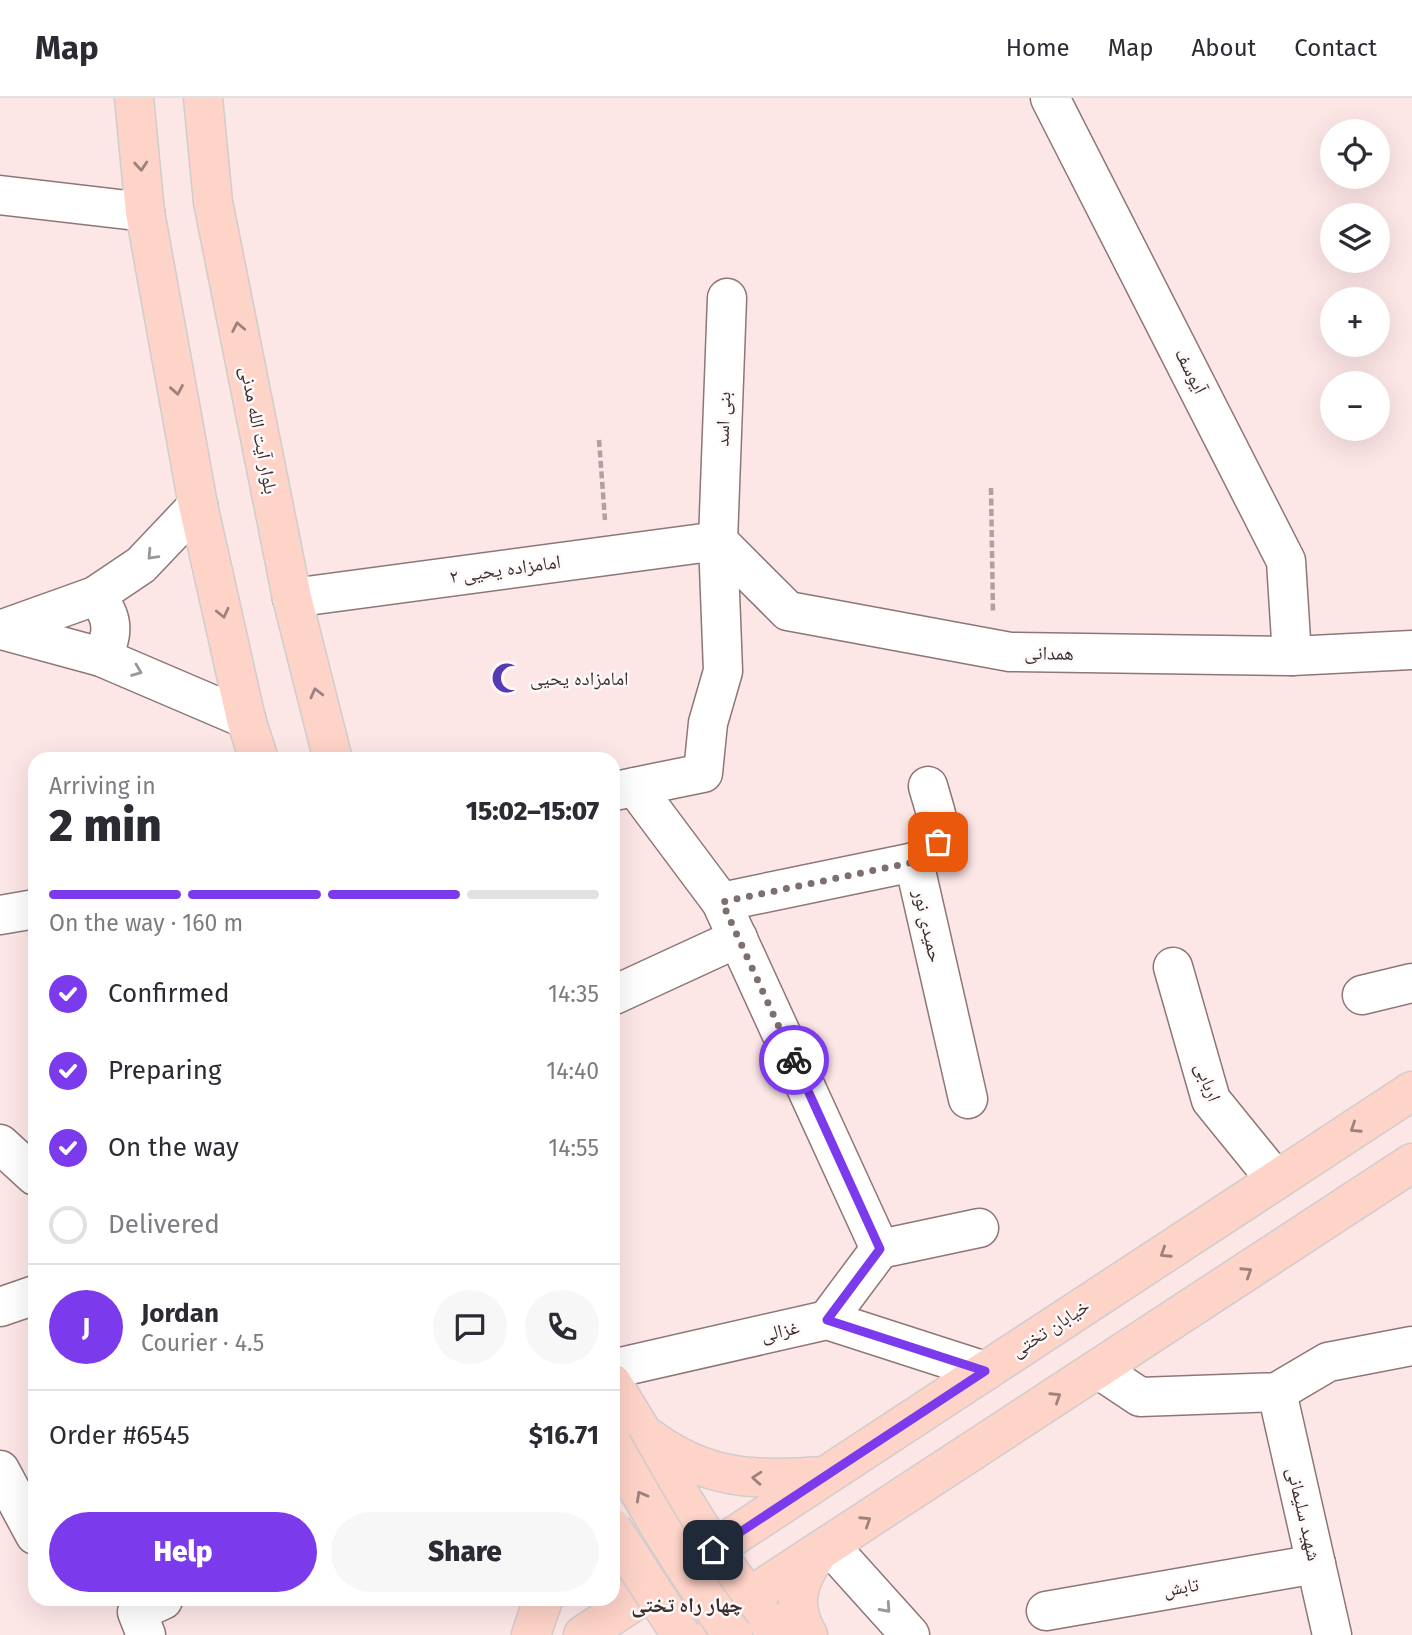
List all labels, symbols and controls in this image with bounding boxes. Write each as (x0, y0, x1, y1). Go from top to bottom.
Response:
text: Map (35, 28, 99, 68)
text: Home (1006, 34, 1070, 62)
text: Map (1108, 34, 1154, 62)
text: About (1192, 34, 1256, 62)
text: Contact (1294, 34, 1377, 62)
map controls (1320, 119, 1390, 441)
button: locate (1320, 119, 1390, 189)
one-way arrow (133, 160, 148, 172)
button: layers (1320, 203, 1390, 273)
button: + (1320, 287, 1390, 357)
one-way arrow (232, 321, 247, 333)
street label: آیوسف (1170, 344, 1213, 399)
street label: بلوار آیت الله مدنی (235, 364, 283, 496)
button: − (1320, 371, 1390, 441)
one-way arrow (169, 384, 184, 396)
street label: بنی اسد (711, 391, 735, 447)
one-way arrow (147, 546, 160, 559)
street label: امامزاده یحیی ۲ (448, 550, 562, 588)
one-way arrow (215, 607, 229, 619)
street label: همدانی (1024, 641, 1074, 665)
mosque icon: امامزاده یحیی (490, 661, 524, 695)
one-way arrow (130, 662, 142, 676)
place label: امامزاده یحیی (530, 667, 629, 690)
one-way arrow (310, 687, 324, 699)
text: Arriving in (49, 772, 156, 800)
text: 15:02–15:07 (466, 796, 599, 827)
text: 2 min (49, 798, 162, 853)
pin (908, 812, 968, 872)
icon: bag (919, 823, 957, 861)
street label: حمیدی نور (908, 886, 948, 965)
text: On the way · 160 m (49, 909, 243, 937)
icon: check (49, 975, 87, 1013)
text: Confirmed (108, 978, 229, 1009)
text: 14:35 (548, 980, 599, 1008)
courier (759, 1025, 829, 1095)
icon: bike (775, 1041, 813, 1079)
icon: check (49, 1052, 87, 1090)
text: Preparing (108, 1055, 221, 1086)
text: 14:40 (546, 1057, 599, 1085)
street label: اربابی (1190, 1059, 1226, 1105)
one-way arrow (1350, 1120, 1363, 1133)
icon: check (49, 1129, 87, 1167)
text: On the way (108, 1132, 239, 1163)
text: 14:55 (548, 1134, 599, 1162)
text: Delivered (108, 1209, 220, 1240)
one-way arrow (1159, 1245, 1172, 1258)
one-way arrow (1239, 1267, 1252, 1280)
button: chat (433, 1290, 507, 1364)
button: phone (525, 1290, 599, 1364)
street label: خیابان تختی (1006, 1294, 1094, 1362)
text: Jordan (141, 1298, 219, 1329)
text: J (82, 1312, 90, 1343)
street label: غزالی (758, 1315, 802, 1347)
text: Courier · 4.5 (141, 1329, 264, 1357)
one-way arrow (1049, 1392, 1062, 1405)
text: Order #6545 (49, 1420, 190, 1451)
text: $16.71 (529, 1420, 599, 1451)
street label: شهید سلیمانی (1282, 1465, 1326, 1563)
one-way arrow (751, 1471, 762, 1486)
one-way arrow (636, 1491, 649, 1504)
button: Help (49, 1512, 317, 1592)
button: Share (331, 1512, 599, 1592)
one-way arrow (858, 1517, 871, 1529)
pin (683, 1520, 743, 1580)
icon: home (694, 1531, 732, 1569)
street label: تابش (1161, 1572, 1201, 1601)
district label: چهار راه تختی (631, 1592, 743, 1618)
one-way arrow (878, 1600, 890, 1613)

